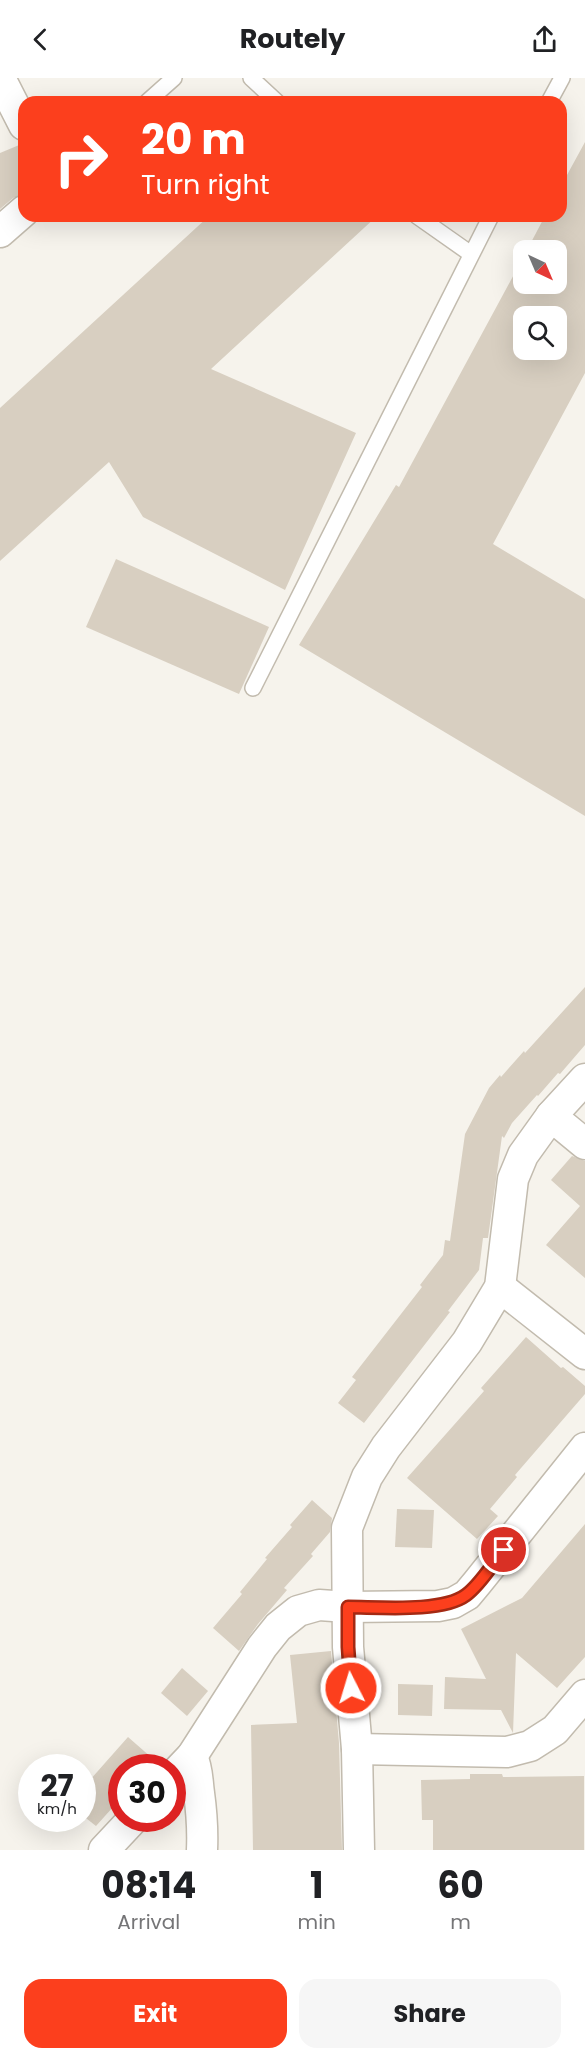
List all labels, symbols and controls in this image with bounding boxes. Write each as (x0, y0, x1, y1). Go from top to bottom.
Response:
text: Routely (240, 20, 345, 57)
icon: back (24, 23, 57, 56)
icon: share (528, 23, 561, 56)
text: 20 m (141, 110, 246, 169)
icon: right (42, 120, 120, 198)
text: Turn right (141, 166, 270, 203)
north arrow (513, 240, 567, 294)
map controls (513, 240, 567, 360)
button: search (513, 306, 567, 360)
pin (478, 1524, 529, 1575)
icon: arrive (487, 1533, 520, 1566)
position arrow (319, 1656, 383, 1720)
speed limit sign: 30 (108, 1754, 186, 1832)
text: 27 (40, 1764, 74, 1807)
text: km/h (37, 1798, 77, 1819)
text: 08:14 (101, 1860, 196, 1911)
text: 1 (310, 1860, 324, 1911)
text: 60 (437, 1860, 484, 1911)
text: Arrival (117, 1908, 180, 1936)
text: min (298, 1908, 336, 1936)
text: m (450, 1908, 471, 1936)
button: Exit (24, 1979, 287, 2048)
button: Share (299, 1979, 561, 2048)

